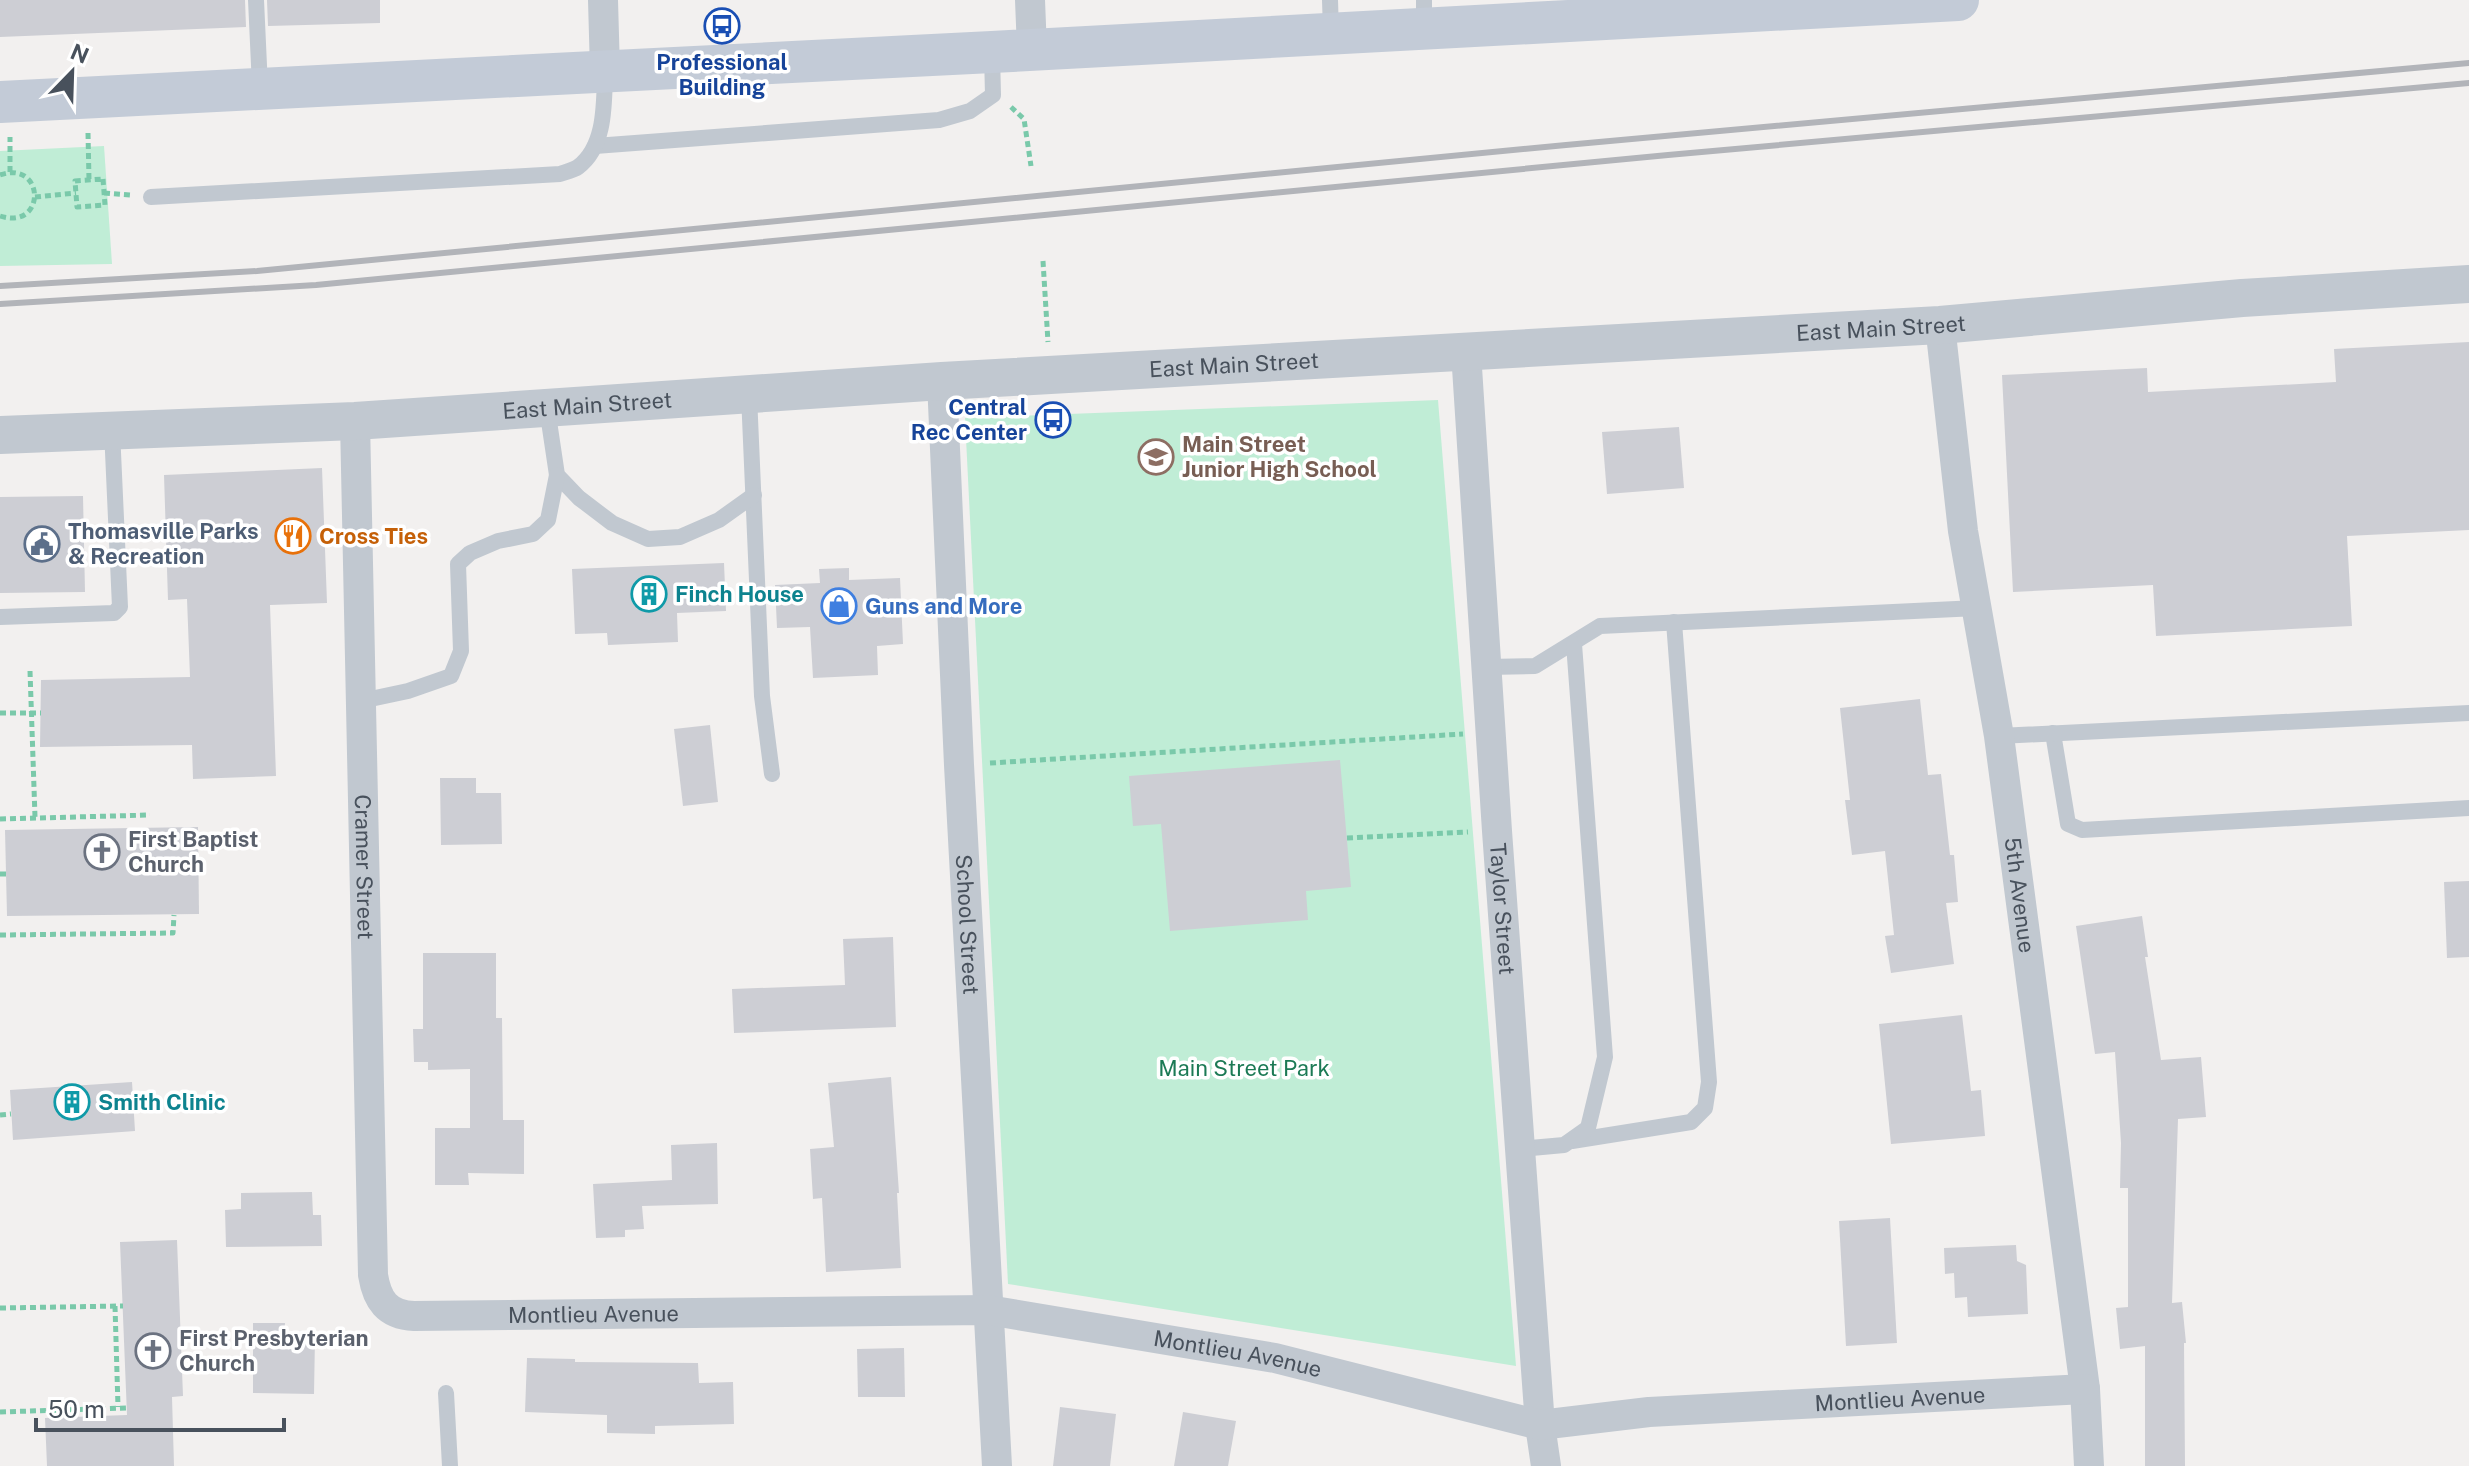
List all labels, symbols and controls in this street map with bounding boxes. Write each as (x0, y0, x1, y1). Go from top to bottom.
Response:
bus stop icon: Professional Building (703, 7, 741, 45)
north arrow (32, 32, 112, 112)
text: N (67, 38, 93, 69)
place label: Professional Building (656, 49, 788, 100)
street label: East Main Street (1795, 310, 1967, 346)
street label: East Main Street (1148, 347, 1319, 382)
street label: East Main Street (502, 386, 673, 424)
place label: Central Rec Center (911, 394, 1027, 445)
bus stop icon: Central Rec Center (1034, 401, 1072, 439)
place label: Main Street Junior High School (1182, 431, 1377, 482)
school or university icon: Main Street Junior High School (1137, 438, 1175, 476)
restaurant icon: Cross Ties (274, 517, 312, 555)
place label: Thomasville Parks & Recreation (68, 518, 259, 569)
place label: Cross Ties (319, 523, 428, 549)
public building icon: Thomasville Parks & Recreation (23, 525, 61, 563)
building icon: Finch House (630, 575, 668, 613)
place label: Finch House (675, 581, 804, 607)
shop icon: Guns and More (820, 587, 858, 625)
place label: Guns and More (865, 593, 1022, 619)
street label: Cramer Street (350, 794, 379, 940)
place label: First Baptist Church (128, 826, 258, 877)
church icon: First Baptist Church (83, 833, 121, 871)
street label: 5th Avenue (1999, 836, 2040, 955)
street label: Taylor Street (1485, 842, 1520, 976)
street label: School Street (951, 854, 984, 995)
park label: Main Street Park (1158, 1055, 1330, 1081)
building icon: Smith Clinic (53, 1083, 91, 1121)
place label: Smith Clinic (98, 1089, 226, 1115)
street label: Montlieu Avenue (508, 1300, 679, 1328)
place label: First Presbyterian Church (179, 1325, 369, 1376)
street label: Montlieu Avenue (1152, 1325, 1325, 1382)
church icon: First Presbyterian Church (134, 1332, 172, 1370)
street label: Montlieu Avenue (1814, 1381, 1986, 1416)
scale bar (36, 1382, 284, 1432)
text: 50 m (48, 1395, 105, 1423)

